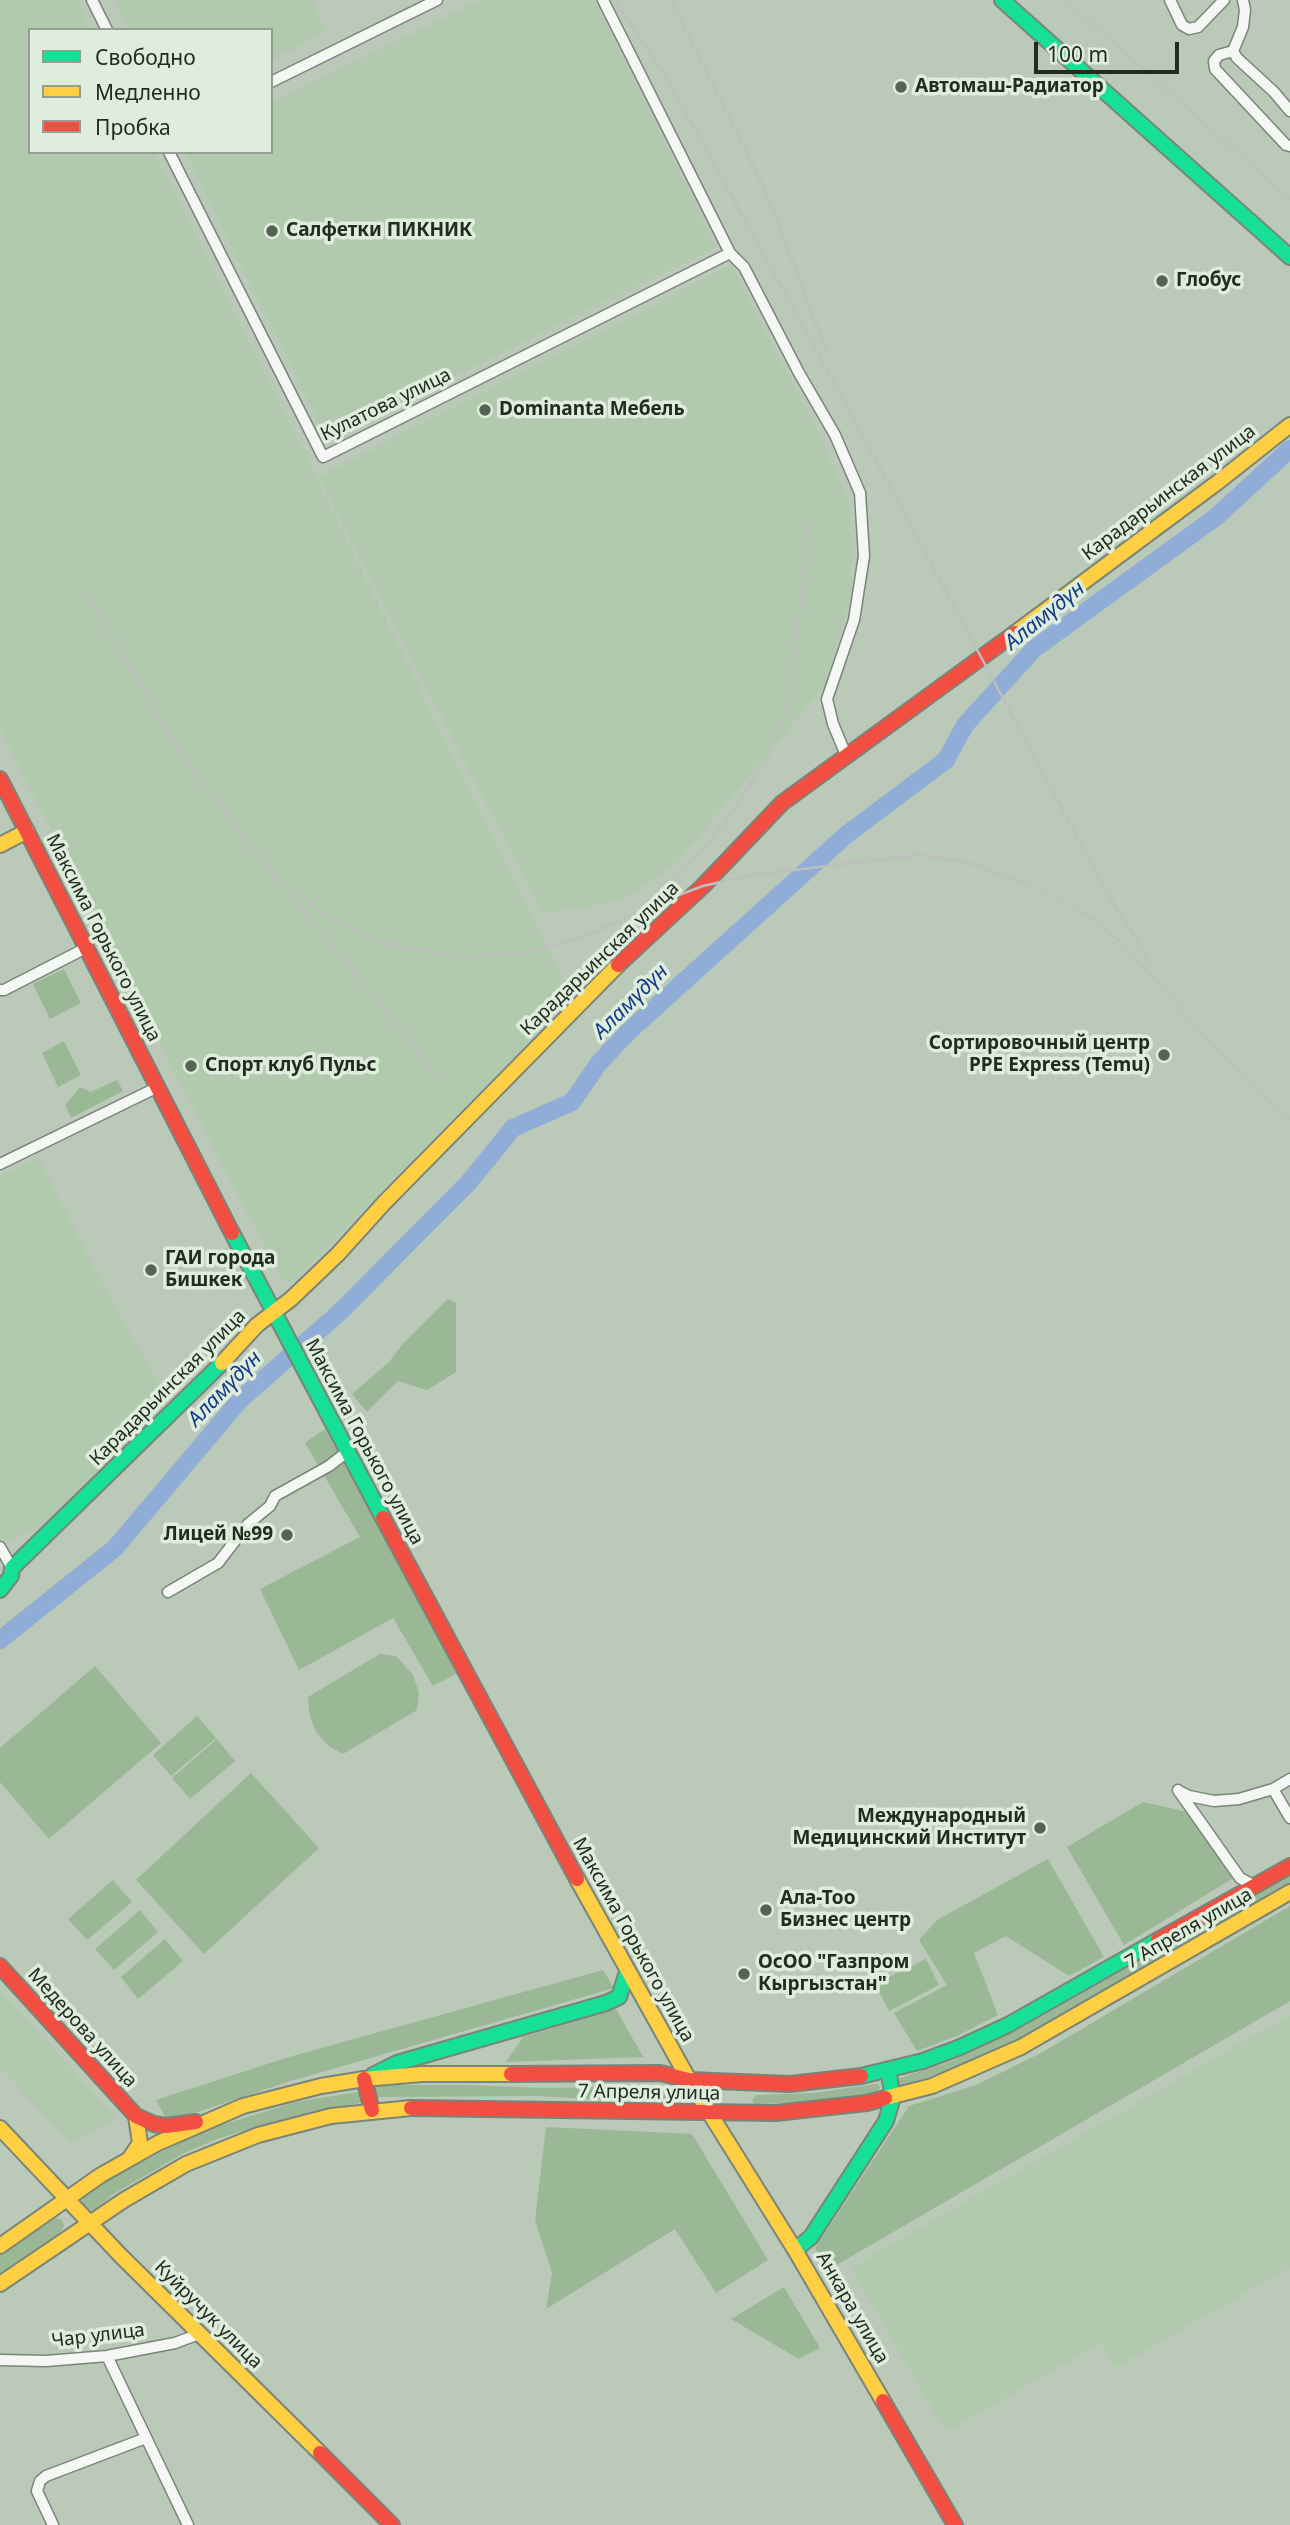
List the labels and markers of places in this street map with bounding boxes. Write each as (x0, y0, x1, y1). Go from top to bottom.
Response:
place label: Автомаш-Радиатор (915, 76, 1104, 98)
marker: Автомаш-Радиатор (893, 79, 909, 95)
place label: Салфетки ПИКНИК (286, 220, 472, 242)
marker: Салфетки ПИКНИК (264, 223, 280, 239)
place label: Глобус (1176, 270, 1241, 292)
marker: Глобус (1154, 273, 1170, 289)
place label: Dominanta Мебель (499, 399, 685, 421)
marker: Dominanta Мебель (477, 402, 493, 418)
place label: Сортировочный центр PPE Express (Temu) (929, 1033, 1150, 1077)
marker: Сортировочный центр PPE Express (Temu) (1156, 1047, 1172, 1063)
place label: Спорт клуб Пульс (205, 1055, 376, 1077)
marker: Спорт клуб Пульс (183, 1058, 199, 1074)
place label: ГАИ города Бишкек (165, 1248, 275, 1292)
marker: ГАИ города Бишкек (143, 1262, 159, 1278)
place label: Лицей №99 (164, 1524, 273, 1546)
marker: Лицей №99 (279, 1527, 295, 1543)
place label: Международный Медицинский Институт (793, 1806, 1026, 1850)
marker: Международный Медицинский Институт (1032, 1820, 1048, 1836)
place label: Ала-Тоо Бизнес центр (780, 1888, 911, 1932)
marker: Ала-Тоо Бизнес центр (758, 1902, 774, 1918)
place label: ОсОО "Газпром Кыргызстан" (758, 1952, 909, 1996)
marker: ОсОО "Газпром Кыргызстан" (736, 1966, 752, 1982)

